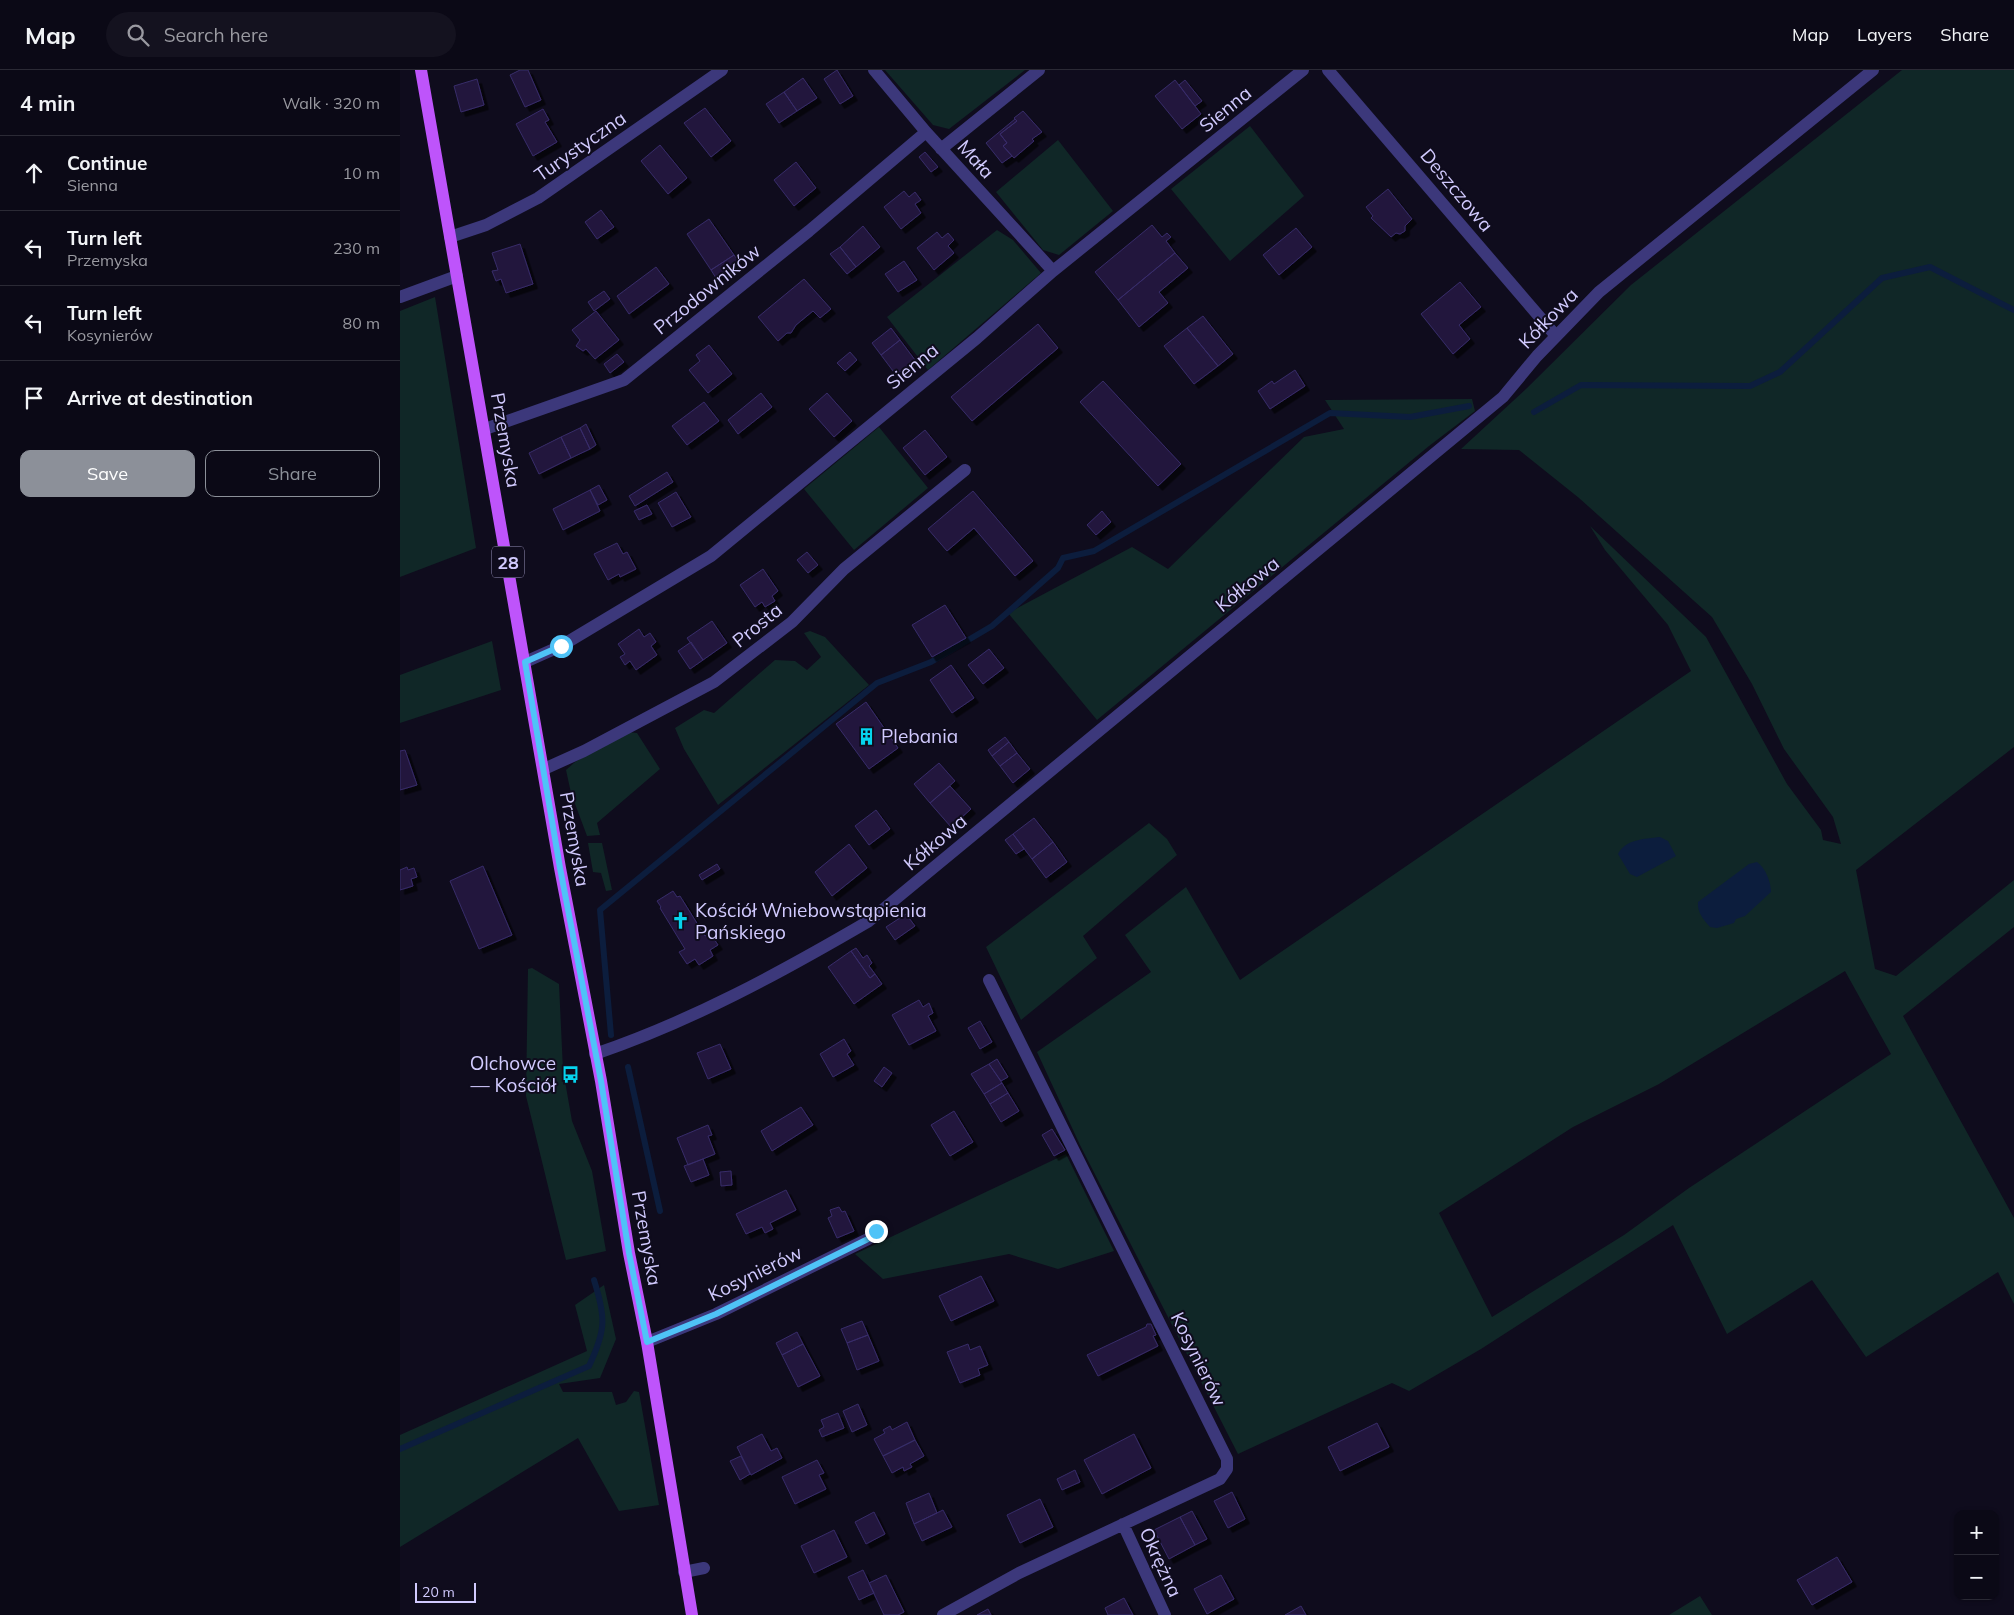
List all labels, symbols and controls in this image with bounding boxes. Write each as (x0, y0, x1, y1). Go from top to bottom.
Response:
search box (106, 12, 456, 57)
text: Map (25, 20, 76, 50)
icon: search (124, 21, 152, 49)
text: Search here (164, 23, 268, 47)
text: Map (1792, 23, 1829, 46)
text: Layers (1857, 23, 1912, 46)
text: Share (1940, 23, 1989, 46)
street label: Sienna (1194, 81, 1256, 137)
text: 4 min (20, 90, 75, 116)
text: Walk · 320 m (282, 93, 380, 113)
street label: Turystyczna (530, 106, 630, 186)
street label: Mała (952, 135, 1000, 183)
street label: Deszczowa (1415, 144, 1499, 236)
text: Continue (67, 151, 147, 175)
icon: ahead (20, 159, 48, 187)
text: 10 m (343, 163, 380, 183)
text: Sienna (67, 175, 118, 195)
text: Turn left (67, 226, 142, 250)
icon: left (20, 234, 48, 262)
text: 230 m (333, 238, 380, 258)
street label: Przodowników (649, 239, 765, 339)
text: Przemyska (67, 250, 148, 270)
street label: Kółkowa (1513, 283, 1583, 353)
text: Turn left (67, 301, 142, 325)
icon: left (20, 309, 48, 337)
text: 80 m (343, 313, 380, 333)
text: Kosynierów (67, 325, 153, 345)
street label: Sienna (881, 338, 943, 394)
icon: arrive (20, 384, 48, 412)
text: Arrive at destination (67, 386, 253, 410)
street label: Przemyska (486, 391, 526, 489)
button: Save (20, 450, 195, 497)
button: Share (205, 450, 380, 497)
road number: 28 (492, 547, 524, 578)
street label: Kółkowa (1210, 551, 1284, 617)
street label: Prosta (727, 598, 787, 652)
route start (550, 635, 573, 658)
place label: Plebania (881, 724, 958, 748)
building icon: Plebania (857, 726, 877, 746)
street label: Przemyska (555, 790, 595, 888)
street label: Kółkowa (898, 809, 972, 875)
place label: Kościół Wniebowstąpienia Pańskiego (695, 898, 927, 944)
church icon: Kościół Wniebowstąpienia Pańskiego (671, 911, 691, 931)
place label: Olchowce — Kościół (470, 1051, 557, 1097)
bus stop icon: Olchowce — Kościół (560, 1064, 580, 1084)
street label: Przemyska (627, 1189, 667, 1287)
route end (865, 1220, 888, 1243)
street label: Kosynierów (704, 1240, 806, 1306)
street label: Kosynierów (1166, 1308, 1232, 1410)
map controls (1954, 1510, 1999, 1600)
button: + (1954, 1510, 1999, 1555)
street label: Okrężna (1135, 1523, 1187, 1601)
button: − (1954, 1555, 1999, 1600)
scale bar (415, 1580, 476, 1603)
text: 20 m (422, 1583, 455, 1601)

